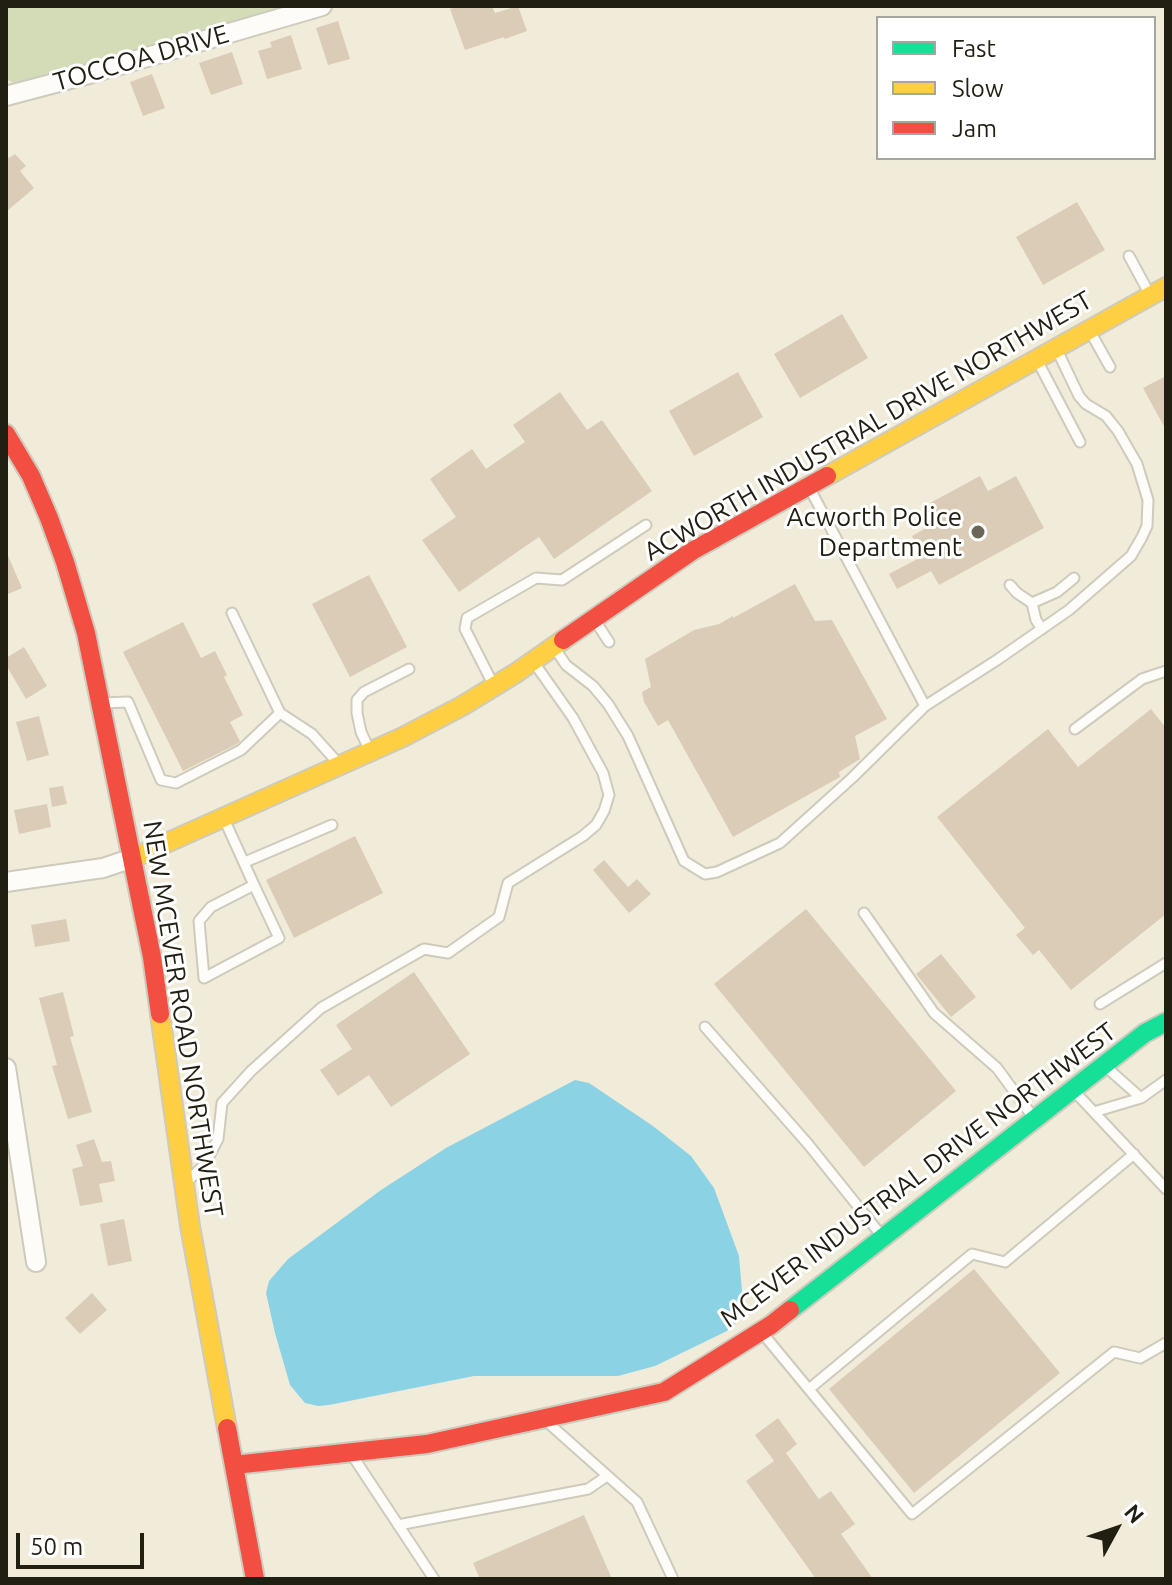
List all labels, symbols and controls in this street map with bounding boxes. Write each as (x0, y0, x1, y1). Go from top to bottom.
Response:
legend (876, 16, 1156, 160)
street label: TOCCOA DRIVE (50, 18, 232, 98)
text: Fast (952, 35, 996, 62)
text: Slow (952, 75, 1004, 102)
text: Jam (952, 115, 997, 142)
street label: ACWORTH INDUSTRIAL DRIVE NORTHWEST (638, 284, 1098, 568)
place label: Acworth Police Department (787, 501, 962, 562)
marker: Acworth Police Department (969, 523, 987, 541)
street label: NEW MCEVER ROAD NORTHWEST (136, 819, 230, 1219)
street label: MCEVER INDUSTRIAL DRIVE NORTHWEST (714, 1016, 1122, 1334)
north arrow (1076, 1489, 1156, 1569)
text: N (1120, 1499, 1150, 1528)
scale bar (20, 1517, 148, 1567)
text: 50 m (30, 1533, 83, 1560)

